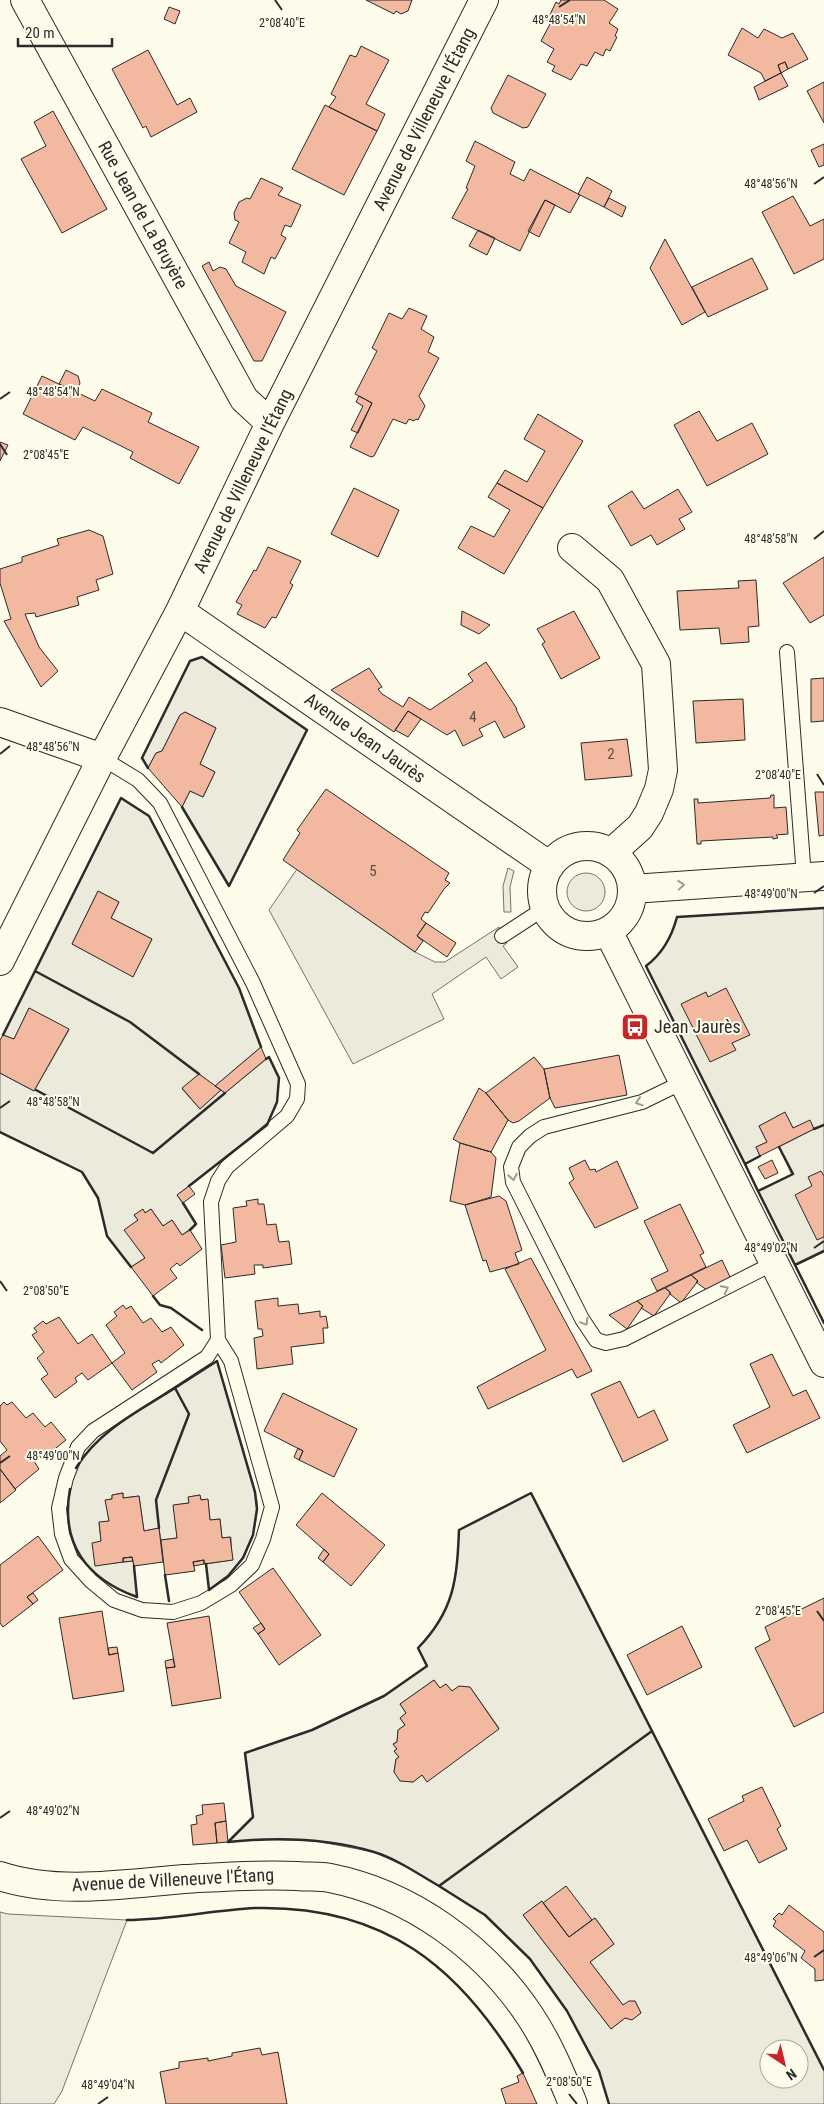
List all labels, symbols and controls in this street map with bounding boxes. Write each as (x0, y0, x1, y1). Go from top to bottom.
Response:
text: 48°48'54"N (532, 13, 586, 27)
scale bar (18, 15, 111, 47)
text: 2°08'40"E (259, 16, 305, 30)
text: 20 m (25, 24, 55, 42)
street label: Avenue de Villeneuve l'Étang (368, 24, 479, 214)
street label: Rue Jean de La Bruyère (94, 137, 193, 292)
text: 48°48'56"N (744, 177, 798, 191)
text: 48°48'54"N (26, 385, 80, 399)
street label: Avenue de Villeneuve l'Étang (189, 385, 296, 576)
text: 2°08'45"E (23, 448, 69, 462)
text: 48°48'58"N (744, 532, 798, 546)
street label: Avenue Jean Jaurès (301, 688, 430, 787)
house number: 4 (469, 708, 477, 726)
text: 48°48'56"N (26, 740, 80, 754)
house number: 2 (607, 745, 615, 763)
text: 2°08'40"E (755, 768, 801, 782)
house number: 5 (369, 862, 377, 880)
one-way arrow (677, 879, 685, 890)
text: 48°49'00"N (744, 887, 798, 901)
bus stop icon: Jean Jaurès (620, 1012, 650, 1042)
place label: Jean Jaurès (654, 1016, 741, 1037)
text: 48°48'58"N (26, 1095, 80, 1109)
one-way arrow (636, 1096, 644, 1106)
one-way arrow (507, 1173, 518, 1182)
text: 48°49'02"N (744, 1241, 798, 1255)
text: 2°08'50"E (23, 1284, 69, 1298)
one-way arrow (719, 1285, 728, 1295)
one-way arrow (578, 1317, 588, 1326)
text: 48°49'00"N (26, 1449, 80, 1463)
text: 2°08'45"E (755, 1604, 801, 1618)
text: 48°49'02"N (26, 1804, 80, 1818)
street label: Avenue de Villeneuve l'Étang (71, 1864, 274, 1895)
text: 48°49'06"N (744, 1951, 798, 1965)
north arrow (759, 2039, 809, 2089)
text: N (783, 2066, 800, 2084)
text: 2°08'50"E (546, 2075, 592, 2089)
text: 48°49'04"N (81, 2078, 135, 2092)

